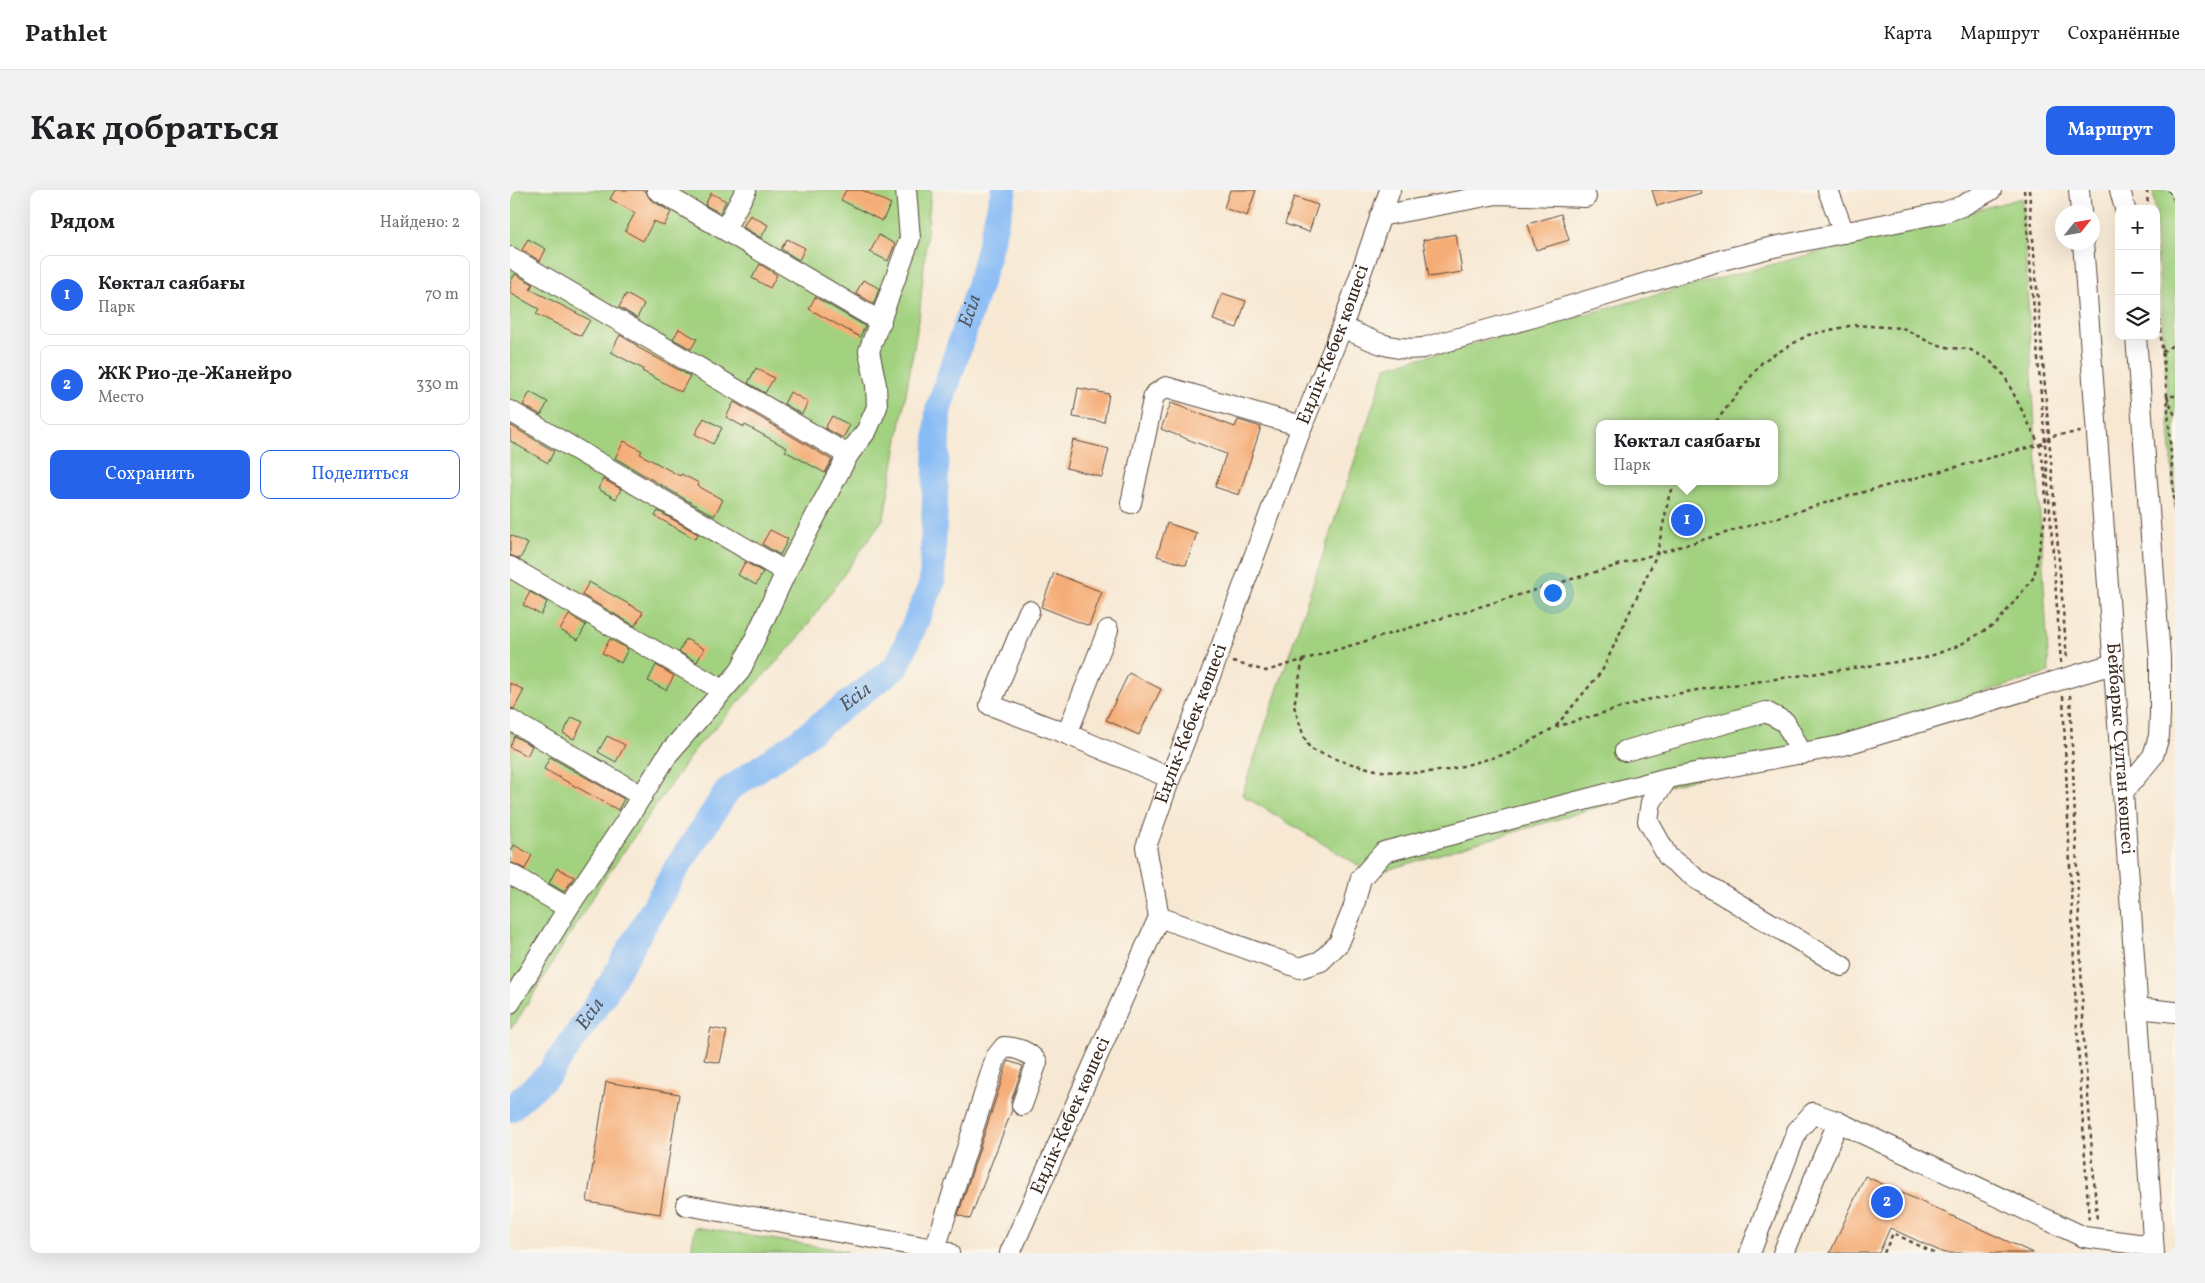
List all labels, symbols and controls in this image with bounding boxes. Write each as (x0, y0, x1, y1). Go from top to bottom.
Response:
text: Pathlet (25, 18, 107, 52)
text: Карта (1883, 22, 1932, 47)
text: Маршрут (1960, 22, 2040, 47)
text: Сохранённые (2068, 22, 2180, 47)
text: Как добраться (30, 106, 279, 154)
button: Маршрут (2046, 106, 2175, 155)
north arrow (2055, 205, 2100, 250)
map controls (2115, 205, 2160, 340)
button: + (2115, 205, 2160, 250)
text: Рядом (50, 208, 115, 237)
text: Найдено: 2 (380, 212, 460, 234)
button: − (2115, 250, 2160, 295)
street label: Еңлік-Кебек көшесі (1291, 261, 1376, 429)
text: Көктал саябағы (98, 271, 245, 297)
text: 1 (64, 284, 70, 306)
text: 70 m (425, 284, 459, 306)
water label: Есіл (952, 291, 989, 332)
button: layers (2115, 295, 2160, 340)
text: Парк (98, 297, 135, 319)
text: ЖК Рио-де-Жанейро (98, 361, 292, 387)
text: 2 (63, 374, 71, 396)
text: 330 m (416, 374, 459, 396)
text: Место (98, 387, 144, 409)
popup (1596, 420, 1778, 485)
text: Көктал саябағы (1613, 429, 1761, 455)
button: Сохранить (50, 450, 250, 499)
button: Поделиться (260, 450, 460, 499)
text: Парк (1613, 455, 1651, 477)
pin: 1 (1671, 501, 1703, 539)
your location (1540, 580, 1566, 606)
street label: Еңлік-Кебек көшесі (1149, 640, 1234, 807)
street label: Бейбарыс Сұлтан көшесі (2099, 642, 2140, 856)
water label: Есіл (834, 676, 878, 719)
water label: Есіл (569, 993, 612, 1036)
street label: Еңлік-Кебек көшесі (1025, 1033, 1117, 1199)
pin: 2 (1871, 1183, 1903, 1221)

